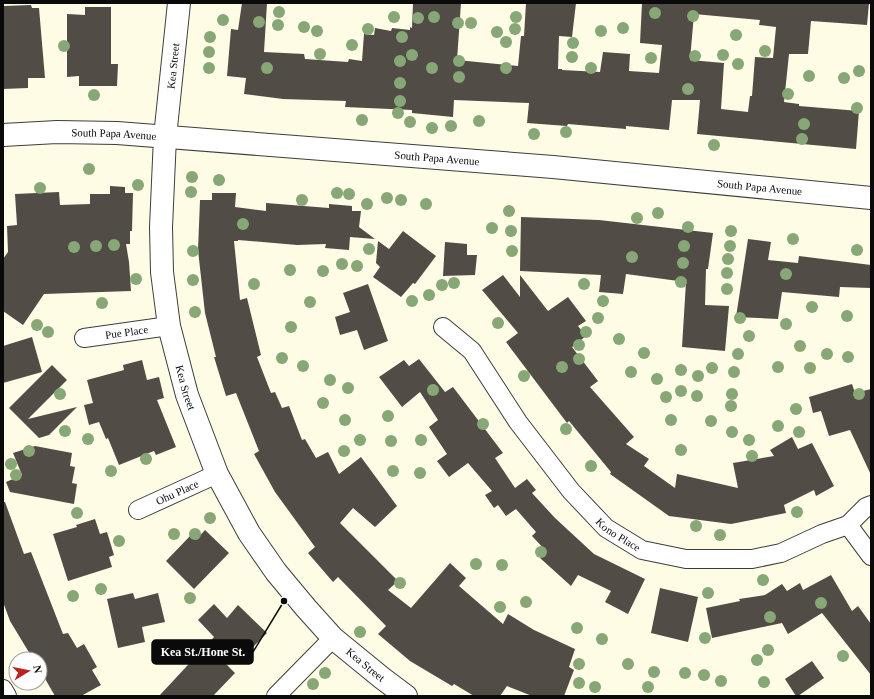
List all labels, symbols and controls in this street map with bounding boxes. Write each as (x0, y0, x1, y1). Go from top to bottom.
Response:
street label: Kea Street (165, 42, 181, 90)
street label: South Papa Avenue (71, 126, 157, 142)
street label: South Papa Avenue (394, 149, 480, 167)
street label: South Papa Avenue (717, 177, 803, 197)
street label: Pue Place (104, 323, 149, 341)
street label: Kea Street (173, 364, 198, 412)
street label: Ohu Place (154, 477, 200, 507)
street label: Kono Place (594, 515, 643, 554)
callout: Kea St./Hone St. (152, 640, 253, 664)
text: Kea St./Hone St. (161, 645, 245, 659)
street label: Kea Street (344, 645, 387, 684)
north arrow (8, 651, 48, 691)
text: N (31, 664, 44, 674)

